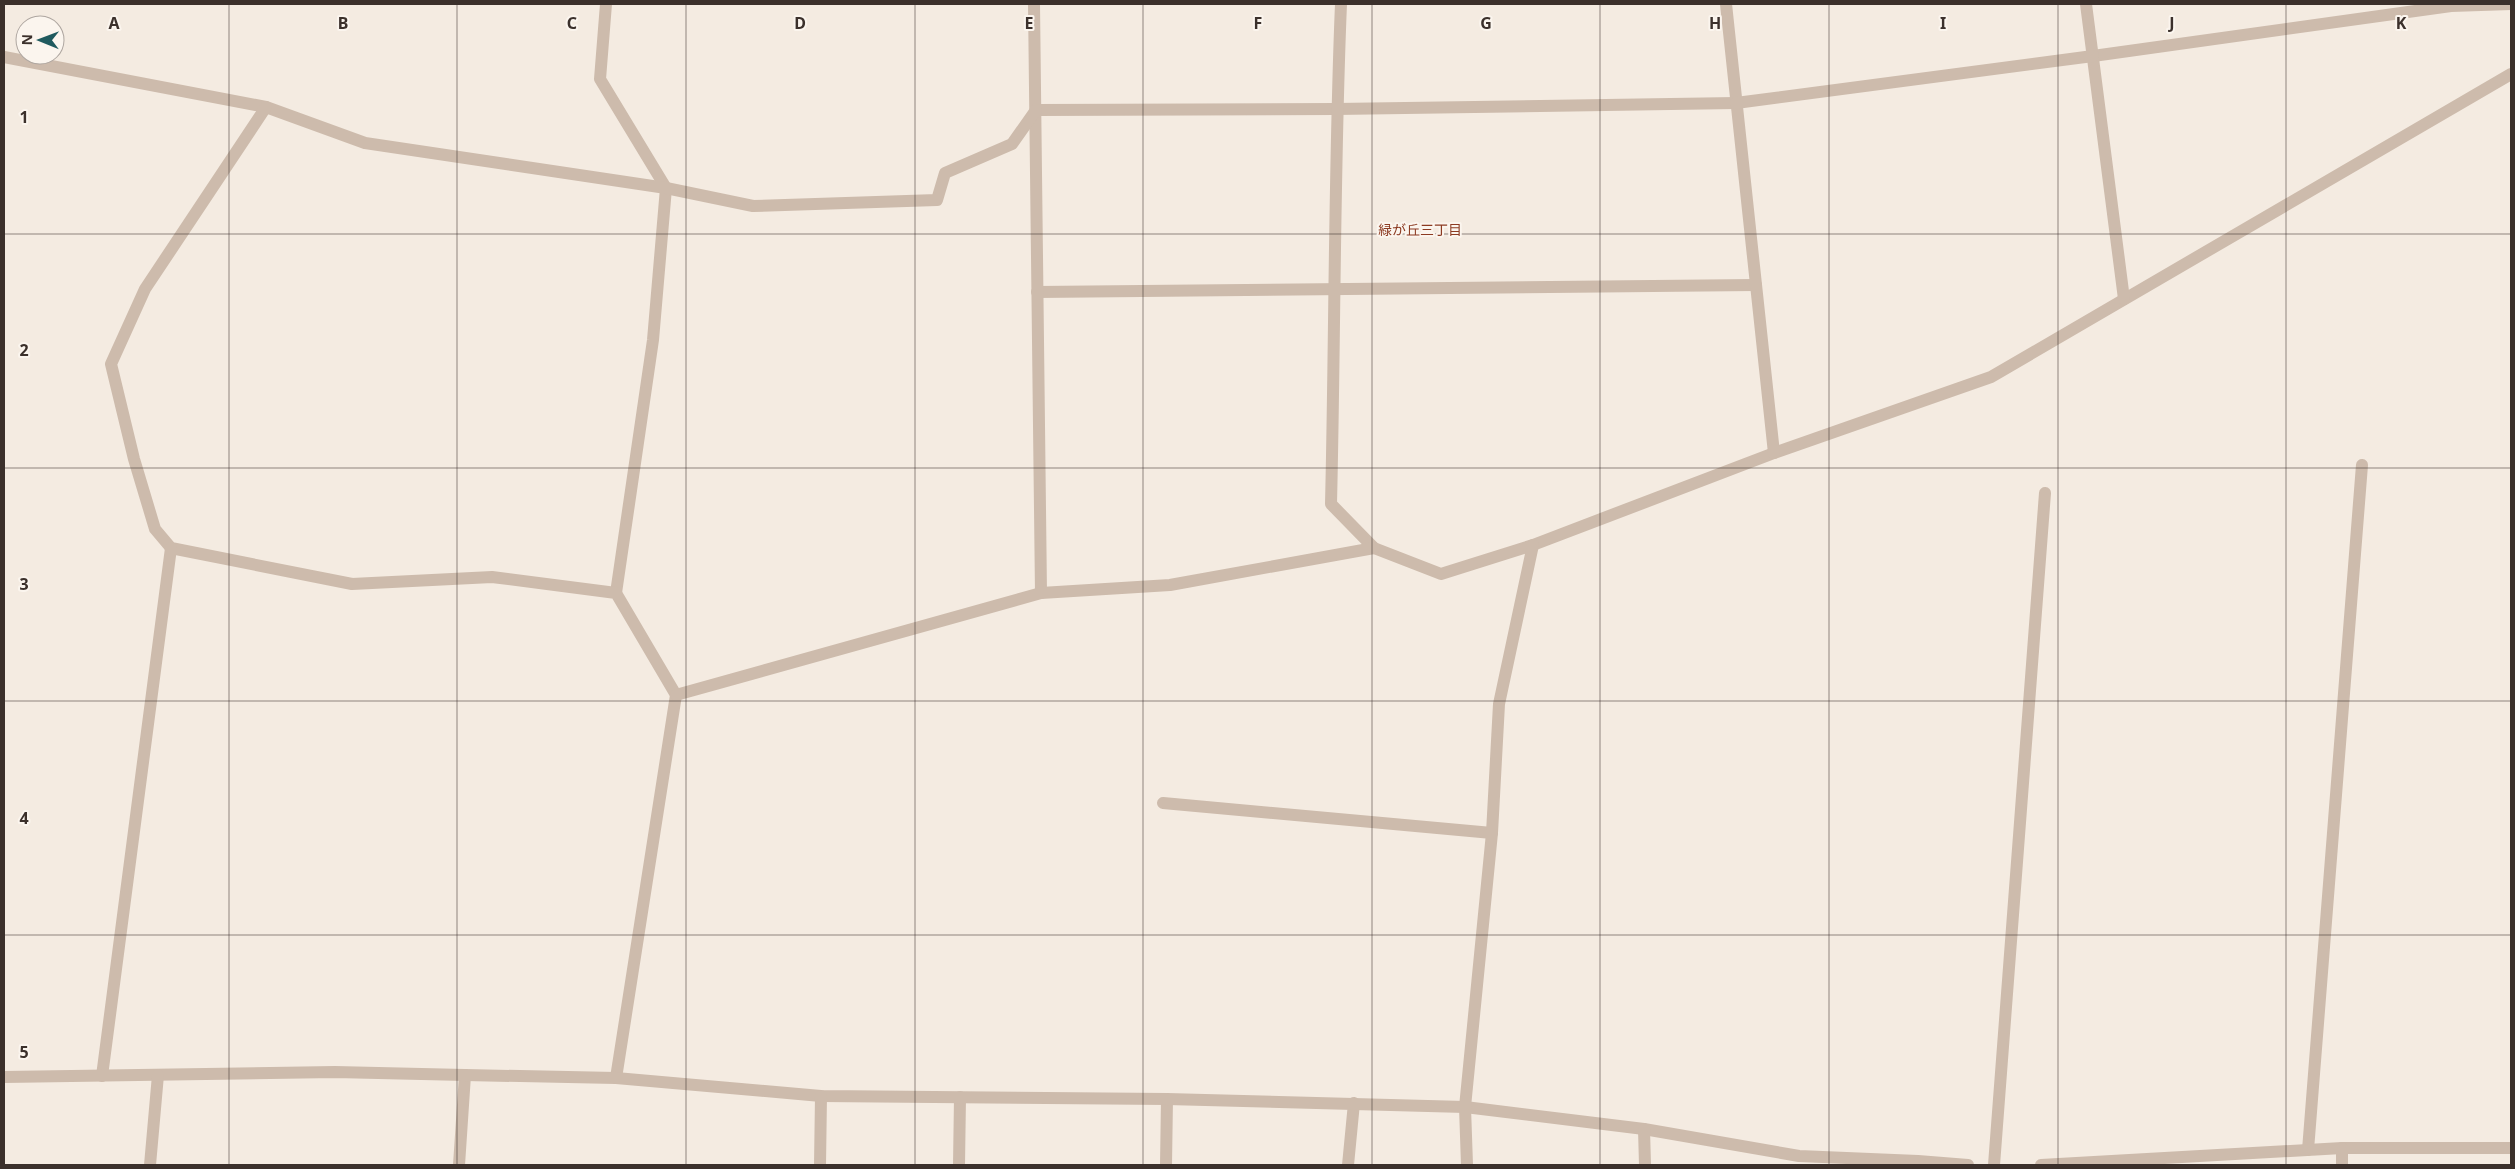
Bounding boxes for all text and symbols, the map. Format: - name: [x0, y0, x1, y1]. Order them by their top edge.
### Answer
- text: A: [108, 12, 120, 34]
- text: B: [338, 12, 348, 34]
- text: C: [567, 12, 577, 34]
- text: D: [794, 12, 806, 34]
- text: E: [1025, 12, 1034, 34]
- text: F: [1254, 12, 1262, 34]
- text: G: [1480, 12, 1492, 34]
- text: H: [1709, 12, 1721, 34]
- text: I: [1940, 12, 1946, 34]
- text: J: [2167, 12, 2175, 34]
- text: K: [2396, 12, 2407, 34]
- north arrow: [15, 15, 65, 65]
- text: N: [17, 34, 36, 46]
- text: 1: [19, 106, 29, 128]
- district label: 緑が丘三丁目: [1378, 220, 1462, 239]
- text: 2: [19, 339, 29, 361]
- text: 3: [19, 573, 29, 595]
- text: 4: [19, 807, 29, 829]
- text: 5: [19, 1041, 29, 1063]

